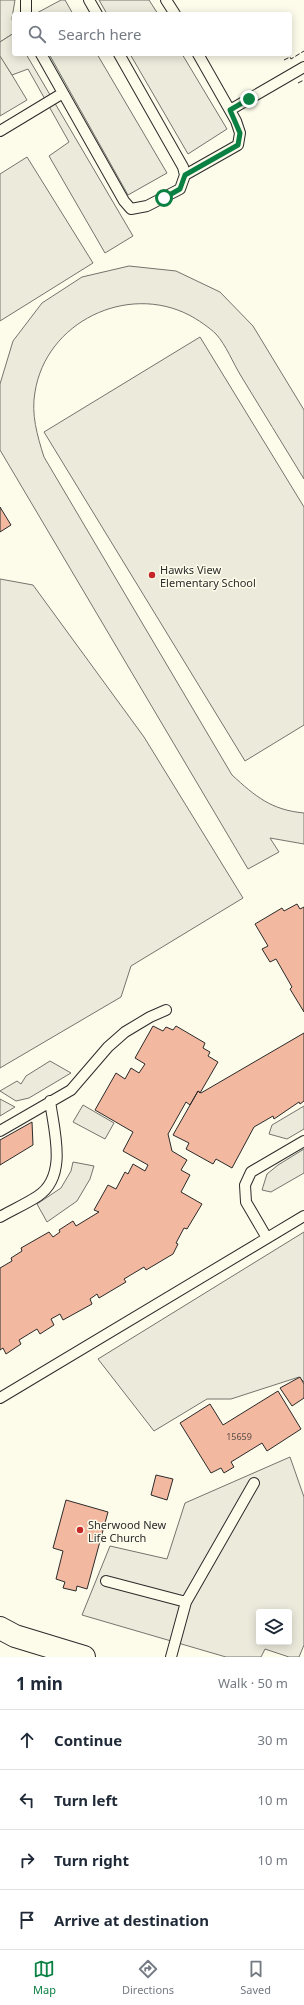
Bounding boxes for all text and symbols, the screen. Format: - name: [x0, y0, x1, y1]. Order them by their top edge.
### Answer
- search box: [12, 12, 292, 56]
- icon: search: [26, 23, 48, 45]
- text: Search here: [58, 24, 141, 44]
- route end: [240, 90, 258, 108]
- route start: [155, 189, 173, 207]
- place label: Hawks View Elementary School: [160, 562, 256, 590]
- marker: Hawks View Elementary School: [147, 570, 157, 580]
- house number: 15659: [226, 1430, 252, 1443]
- place label: Sherwood New Life Church: [88, 1517, 167, 1545]
- marker: Sherwood New Life Church: [75, 1525, 85, 1535]
- map controls: [256, 1609, 292, 1645]
- button: layers: [256, 1609, 292, 1645]
- text: 1 min: [16, 1672, 63, 1695]
- text: Walk · 50 m: [218, 1674, 288, 1692]
- icon: ahead: [16, 1729, 38, 1751]
- text: Continue: [54, 1730, 122, 1750]
- text: 30 m: [258, 1731, 288, 1749]
- icon: left: [16, 1789, 38, 1811]
- text: Turn left: [54, 1790, 118, 1810]
- text: 10 m: [258, 1791, 288, 1809]
- icon: right: [16, 1849, 38, 1871]
- text: Turn right: [54, 1850, 129, 1870]
- text: 10 m: [258, 1851, 288, 1869]
- icon: arrive: [16, 1909, 38, 1931]
- text: Arrive at destination: [54, 1910, 209, 1930]
- tab: Map: [33, 1958, 56, 1997]
- tab: Directions: [122, 1958, 174, 1997]
- tab: Saved: [240, 1958, 271, 1997]

